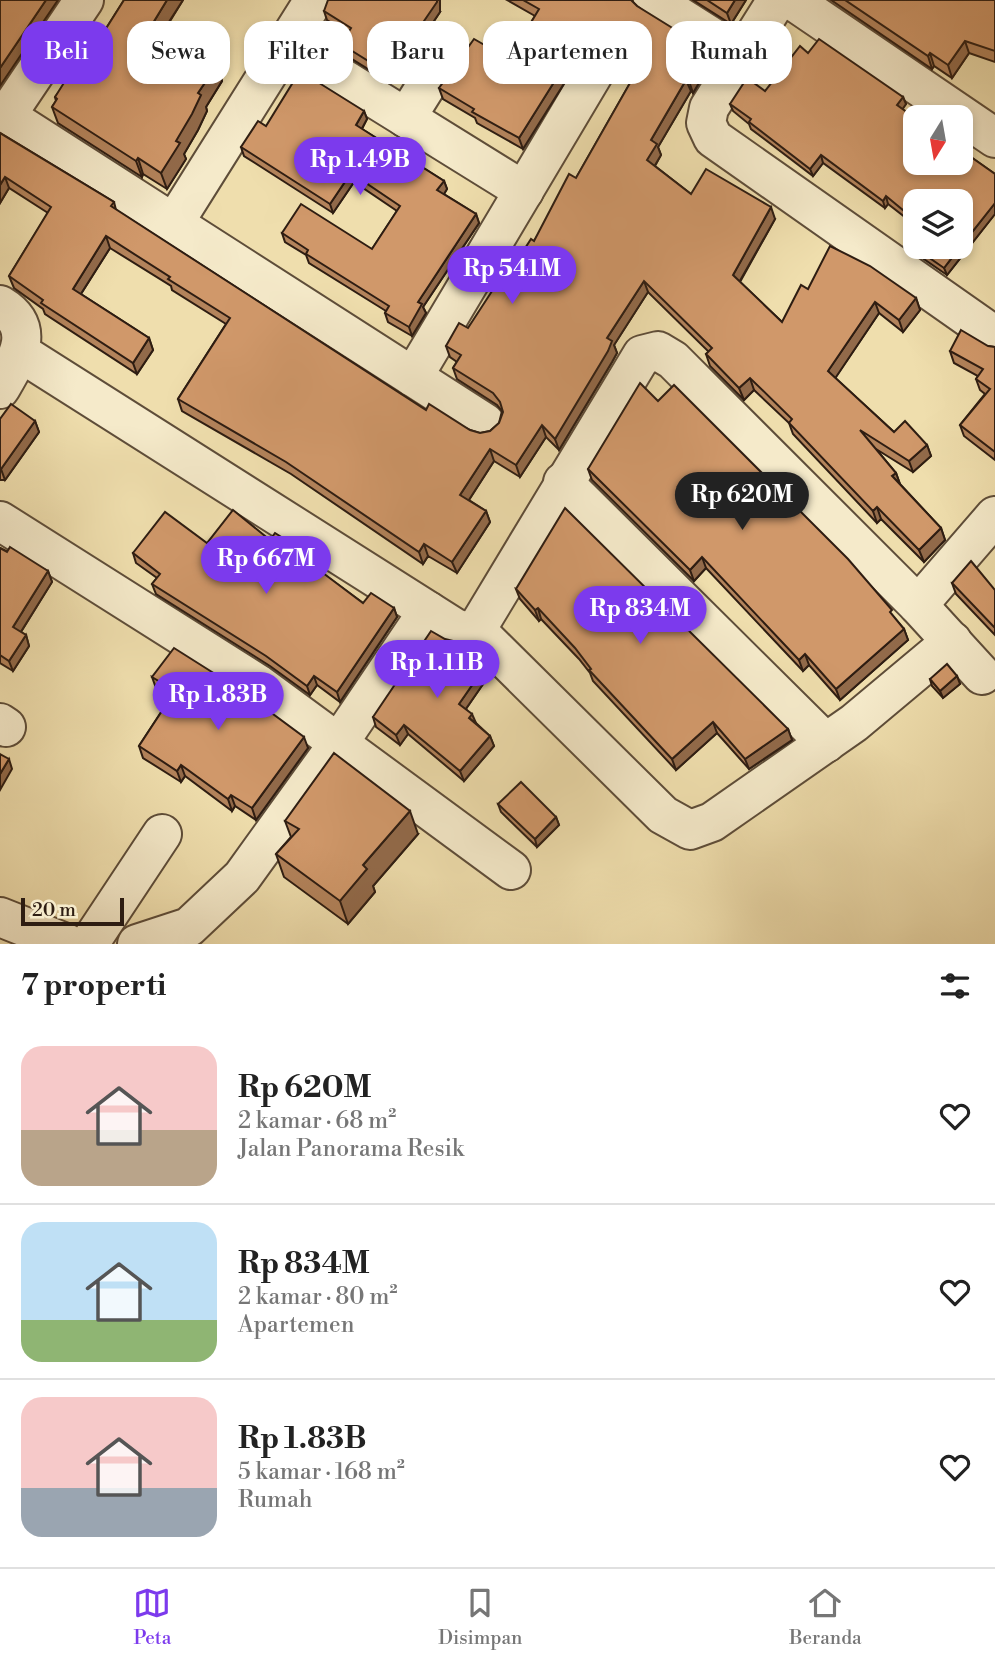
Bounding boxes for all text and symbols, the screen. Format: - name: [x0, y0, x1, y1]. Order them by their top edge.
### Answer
- chip: Beli: [21, 21, 113, 84]
- chip: Sewa: [127, 21, 230, 84]
- chip: Filter: [244, 21, 353, 84]
- chip: Baru: [367, 21, 469, 84]
- chip: Apartemen: [483, 21, 652, 84]
- chip: Rumah: [666, 21, 792, 84]
- north arrow: [903, 105, 973, 175]
- map controls: [903, 105, 973, 259]
- pin: Rp 1.49B: [288, 138, 432, 197]
- text: Rp 1.49B: [310, 146, 410, 174]
- button: layers: [903, 189, 973, 259]
- pin: Rp 541M: [447, 246, 577, 306]
- text: Rp 541M: [463, 255, 561, 283]
- pin: Rp 620M: [677, 472, 807, 532]
- text: Rp 620M: [691, 481, 793, 509]
- pin: Rp 667M: [201, 536, 331, 596]
- text: Rp 667M: [217, 545, 315, 573]
- pin: Rp 834M: [575, 586, 705, 646]
- text: Rp 834M: [590, 595, 690, 623]
- pin: Rp 1.11B: [365, 640, 509, 700]
- text: Rp 1.11B: [390, 649, 484, 677]
- pin: Rp 1.83B: [146, 672, 290, 732]
- text: Rp 1.83B: [169, 681, 267, 709]
- scale bar: [21, 895, 124, 927]
- text: 20 m: [32, 898, 76, 922]
- text: 7 properti: [21, 967, 166, 1005]
- icon: filters: [936, 967, 974, 1005]
- text: Rp 620M: [238, 1069, 371, 1107]
- icon: home: [77, 1074, 161, 1158]
- icon: heart: [936, 1097, 974, 1135]
- text: 2 kamar · 68 m²: [238, 1107, 396, 1135]
- text: Jalan Panorama Resik: [238, 1135, 464, 1163]
- text: Rp 834M: [238, 1245, 370, 1283]
- icon: home: [77, 1250, 161, 1334]
- icon: heart: [936, 1273, 974, 1311]
- text: 2 kamar · 80 m²: [238, 1283, 398, 1311]
- text: Apartemen: [238, 1311, 354, 1339]
- text: Rp 1.83B: [238, 1420, 367, 1458]
- icon: home: [77, 1425, 161, 1509]
- icon: heart: [936, 1448, 974, 1486]
- text: 5 kamar · 168 m²: [238, 1458, 405, 1486]
- text: Rumah: [238, 1486, 313, 1514]
- tab: Peta: [133, 1584, 171, 1650]
- tab: Disimpan: [438, 1584, 522, 1650]
- tab: Beranda: [789, 1584, 862, 1650]

